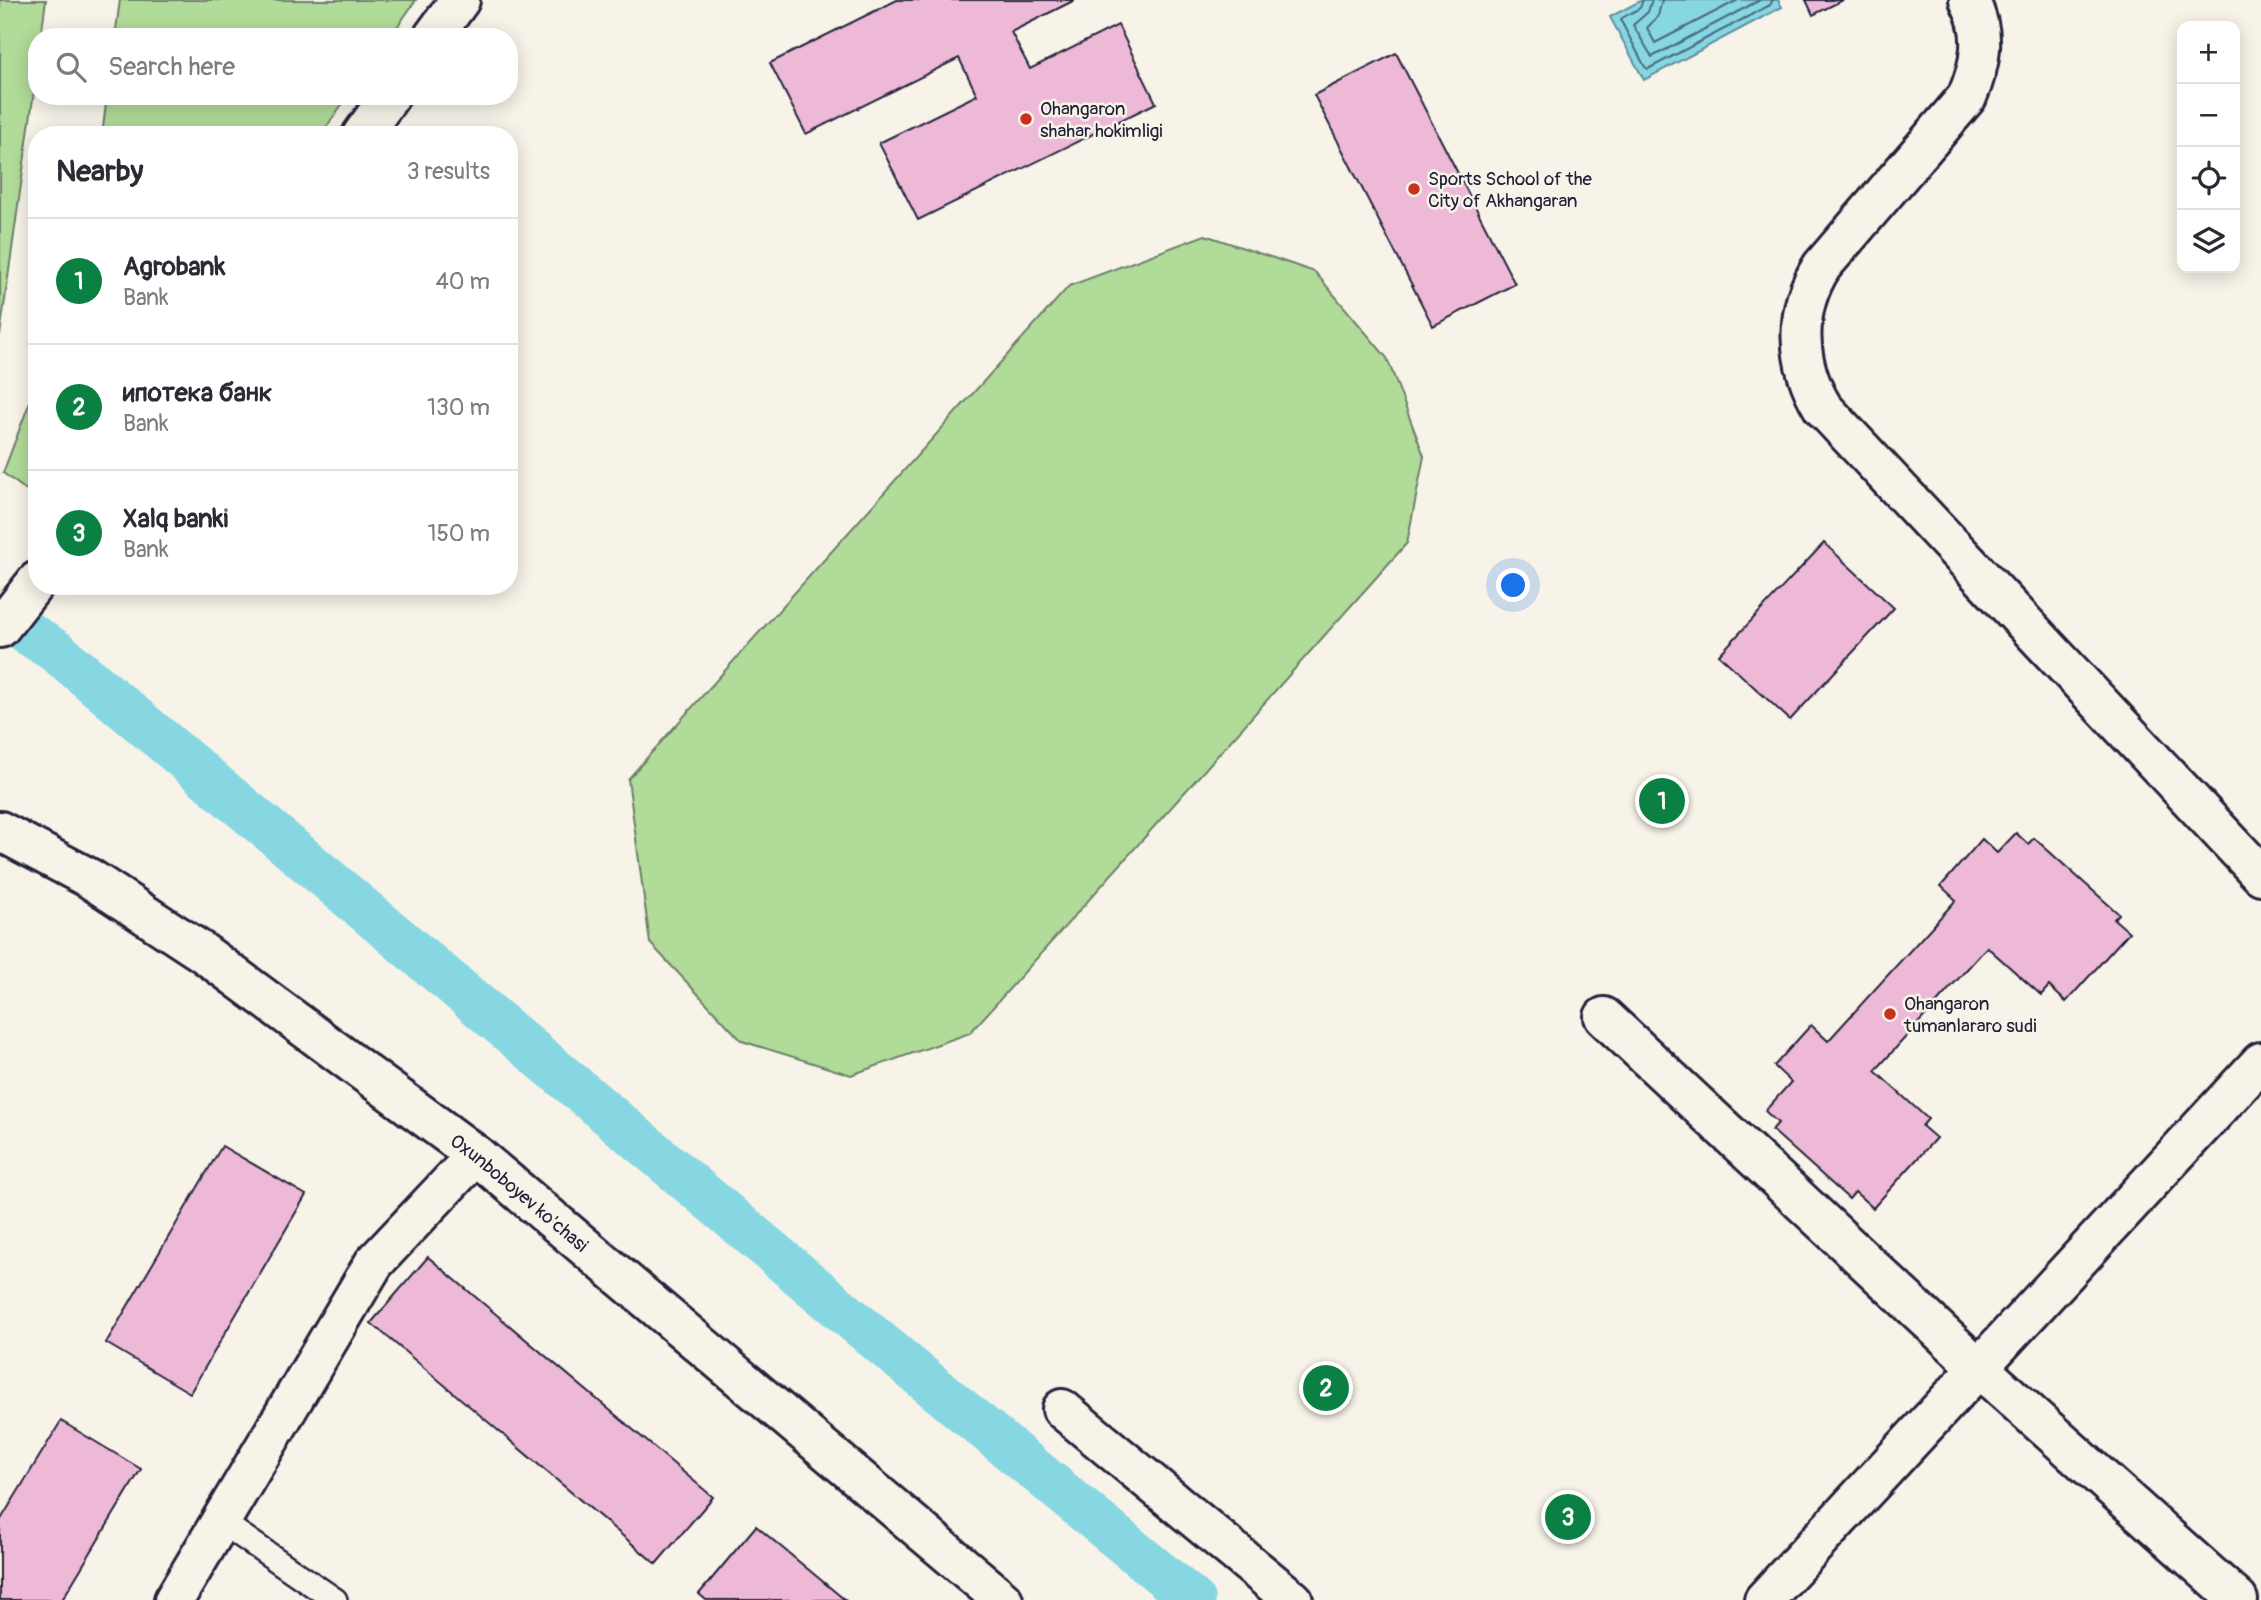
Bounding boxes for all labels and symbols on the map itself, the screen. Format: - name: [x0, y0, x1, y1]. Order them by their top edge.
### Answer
- place label: Ohangaron shahar hokimligi: [1040, 97, 1163, 143]
- marker: Ohangaron shahar hokimligi: [1018, 111, 1034, 127]
- place label: Sports School of the City of Akhangaran: [1428, 167, 1593, 213]
- marker: Sports School of the City of Akhangaran: [1406, 181, 1422, 197]
- your location: [1496, 568, 1530, 602]
- pin: 1: [1639, 775, 1685, 827]
- place label: Ohangaron tumanlararo sudi: [1903, 992, 2037, 1038]
- marker: Ohangaron tumanlararo sudi: [1882, 1006, 1898, 1022]
- street label: Oxunboboyev ko'chasi: [445, 1129, 593, 1257]
- pin: 2: [1303, 1362, 1349, 1414]
- pin: 3: [1545, 1491, 1591, 1543]

